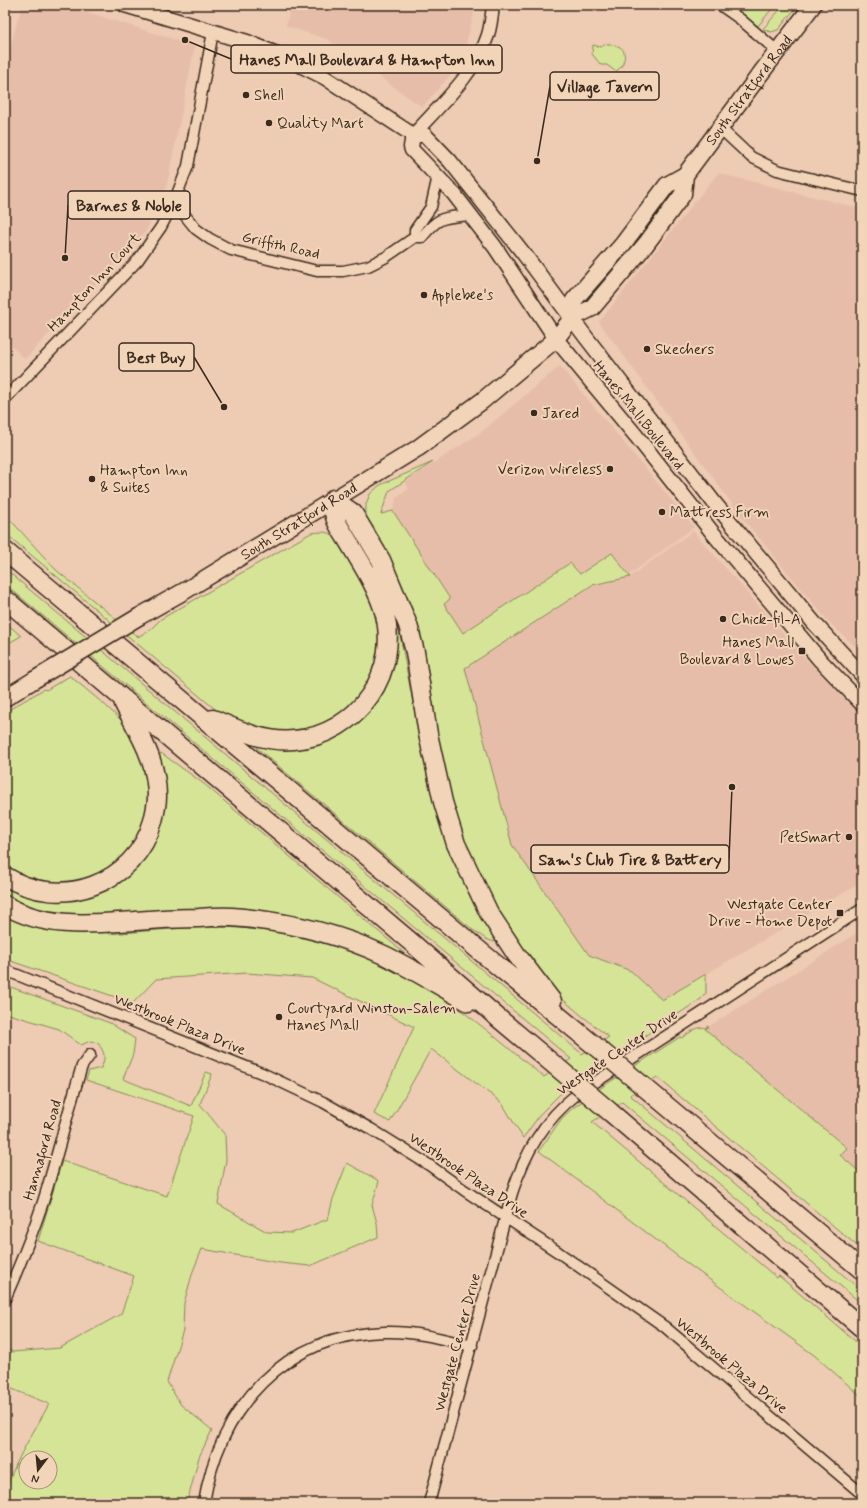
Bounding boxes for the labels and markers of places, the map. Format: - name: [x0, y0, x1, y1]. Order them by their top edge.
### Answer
- callout: Hanes Mall Boulevard & Hampton Inn: [231, 45, 502, 73]
- callout: Village Tavern: [550, 72, 659, 100]
- place label: Shell: [254, 86, 284, 106]
- marker: Shell: [241, 90, 251, 100]
- place label: Quality Mart: [277, 114, 364, 134]
- marker: Quality Mart: [264, 118, 274, 128]
- callout: Barnes & Noble: [68, 191, 190, 219]
- place label: Applebee's: [432, 286, 494, 307]
- marker: Applebee's: [419, 290, 429, 300]
- place label: Skechers: [655, 340, 715, 360]
- callout: Best Buy: [119, 343, 194, 371]
- marker: Skechers: [642, 344, 652, 354]
- place label: Jared: [542, 404, 579, 424]
- marker: Jared: [529, 408, 539, 418]
- place label: Verizon Wireless: [498, 460, 602, 480]
- place label: Hampton Inn & Suites: [100, 461, 188, 498]
- marker: Verizon Wireless: [605, 464, 615, 474]
- marker: Hampton Inn & Suites: [87, 474, 97, 484]
- place label: Mattress Firm: [670, 503, 769, 523]
- marker: Mattress Firm: [657, 507, 667, 517]
- place label: Chick-fil-A: [731, 610, 801, 630]
- marker: Chick-fil-A: [718, 614, 728, 624]
- place label: Hanes Mall Boulevard & Lowes: [680, 633, 794, 670]
- marker: Hanes Mall Boulevard & Lowes: [797, 646, 807, 656]
- place label: PetSmart: [780, 828, 841, 848]
- marker: PetSmart: [844, 832, 854, 842]
- callout: Sam's Club Tire & Battery: [531, 845, 729, 873]
- place label: Westgate Center Drive - Home Depot: [708, 895, 832, 932]
- marker: Westgate Center Drive - Home Depot: [835, 908, 845, 918]
- place label: Courtyard Winston-Salem Hanes Mall: [287, 999, 456, 1036]
- marker: Courtyard Winston-Salem Hanes Mall: [274, 1012, 284, 1022]

